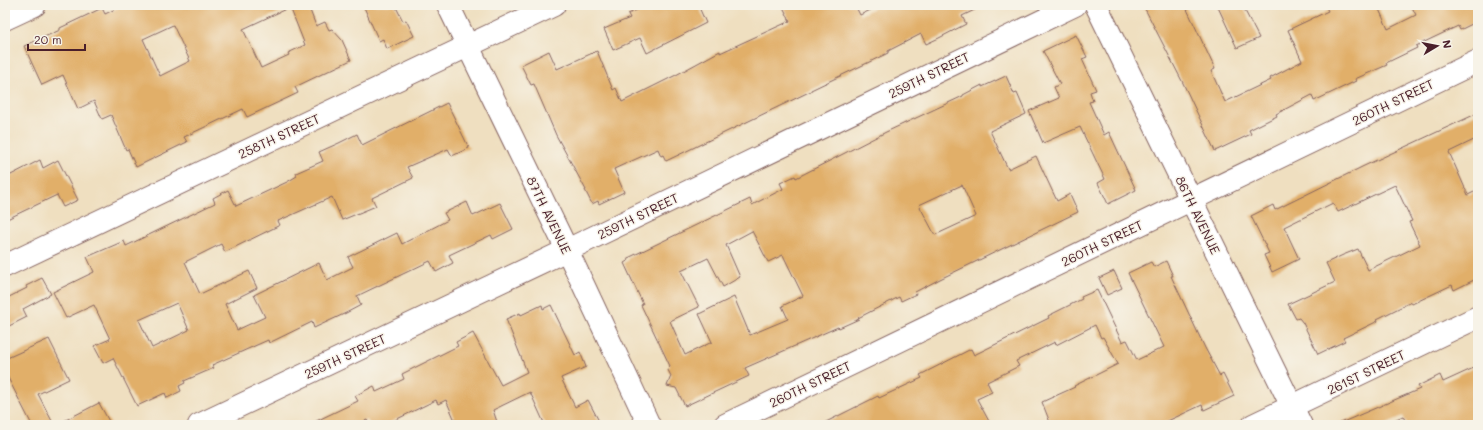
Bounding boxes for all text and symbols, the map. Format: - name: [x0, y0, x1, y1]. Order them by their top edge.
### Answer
- scale bar: [28, 26, 85, 52]
- north arrow: [1417, 26, 1457, 66]
- text: 20 m: [34, 31, 62, 47]
- text: N: [1439, 39, 1455, 50]
- street label: 259TH STREET: [885, 48, 972, 102]
- street label: 260TH STREET: [1349, 74, 1436, 129]
- street label: 258TH STREET: [235, 109, 322, 162]
- street label: 87TH AVENUE: [523, 173, 576, 256]
- street label: 86TH AVENUE: [1172, 173, 1225, 257]
- street label: 259TH STREET: [594, 189, 681, 243]
- street label: 260TH STREET: [1058, 215, 1145, 270]
- street label: 259TH STREET: [301, 329, 388, 382]
- street label: 261ST STREET: [1324, 345, 1408, 398]
- street label: 260TH STREET: [766, 356, 853, 411]

